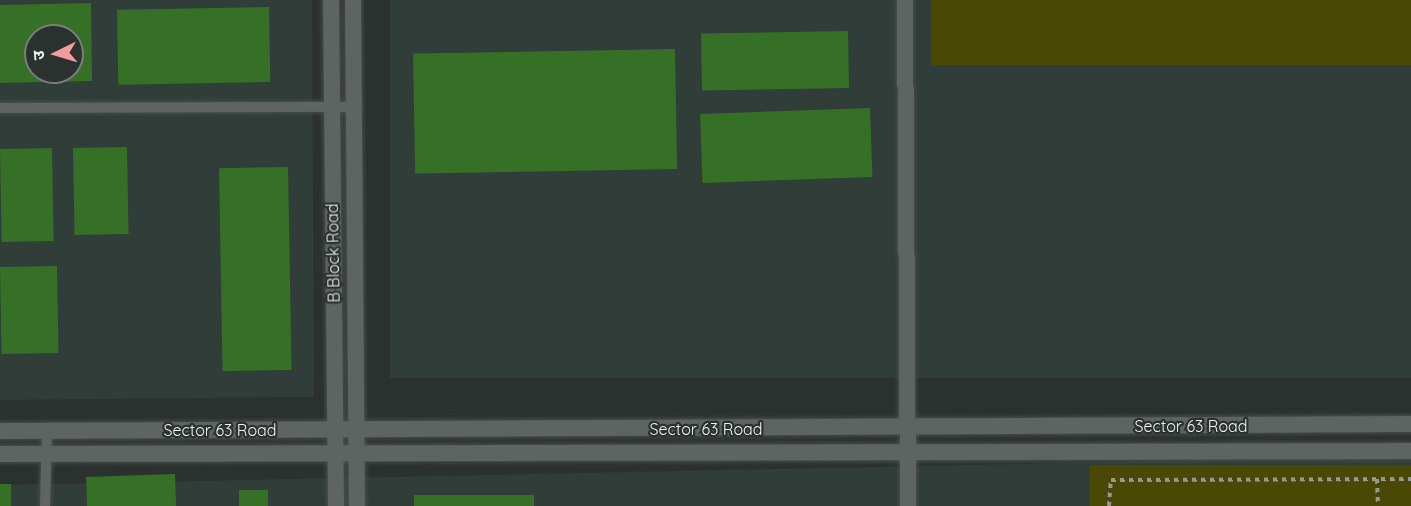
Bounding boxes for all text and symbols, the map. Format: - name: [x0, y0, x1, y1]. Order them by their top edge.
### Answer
- north arrow: [24, 24, 84, 84]
- text: उ: [28, 50, 48, 61]
- street label: B Block Road: [323, 203, 343, 303]
- street label: Sector 63 Road: [1135, 416, 1247, 436]
- street label: Sector 63 Road: [650, 419, 762, 439]
- street label: Sector 63 Road: [164, 420, 276, 440]

